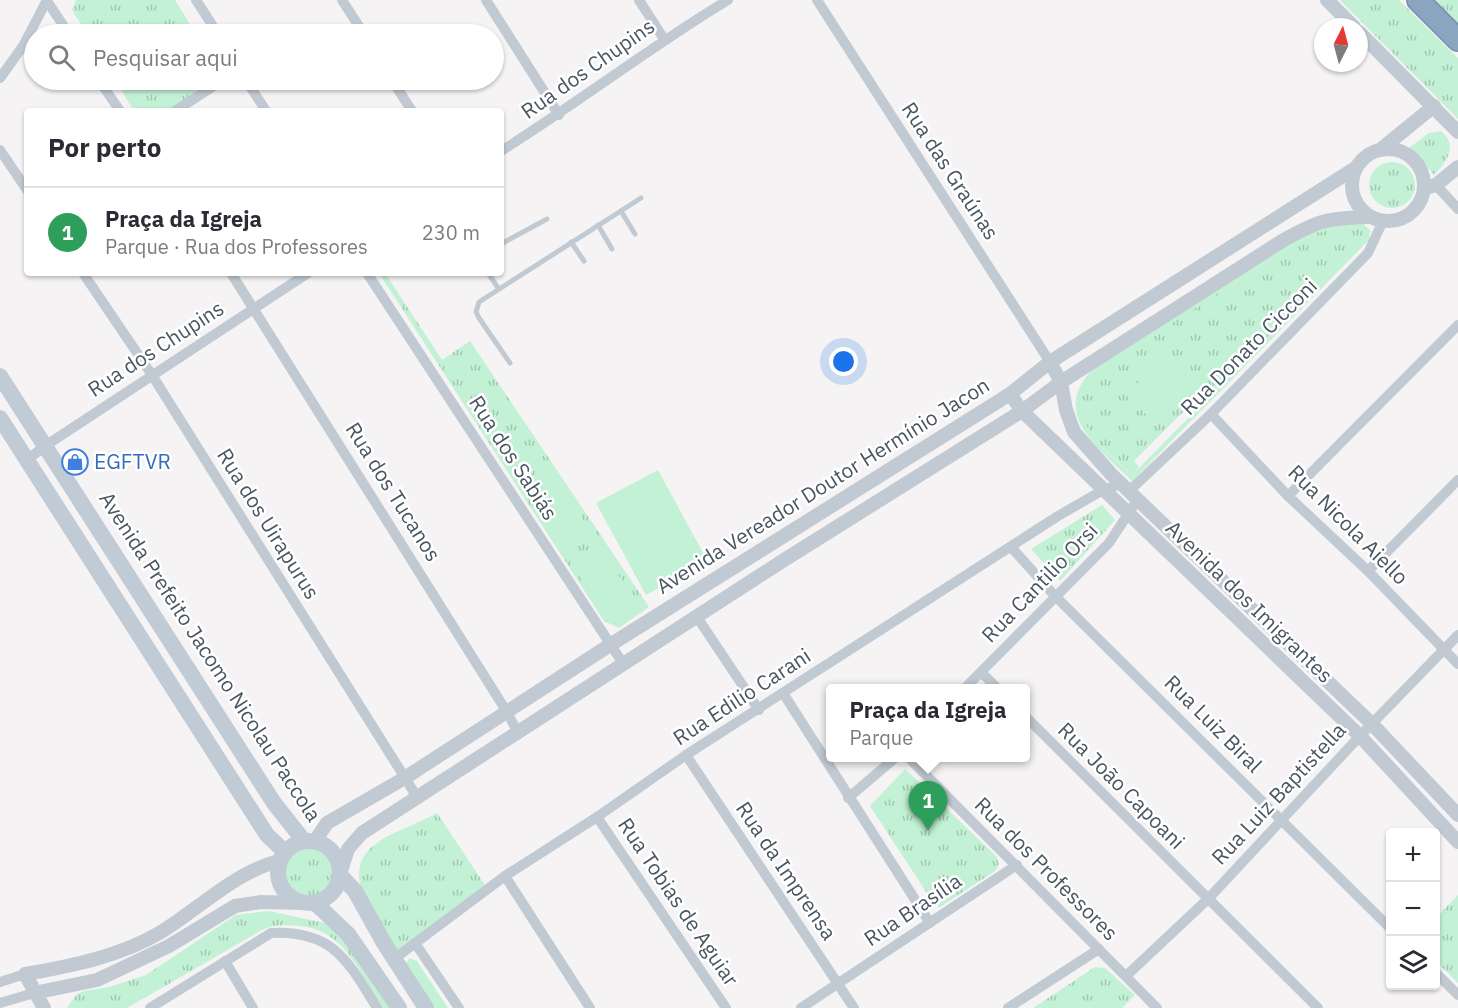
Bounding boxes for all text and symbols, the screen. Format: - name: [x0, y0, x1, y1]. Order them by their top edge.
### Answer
- street label: Rua dos Chupins: [515, 12, 660, 125]
- north arrow: [1314, 18, 1368, 72]
- search box: [24, 24, 504, 90]
- icon: search: [45, 41, 78, 74]
- text: Pesquisar aqui: [93, 43, 238, 72]
- street label: Rua das Graúnas: [896, 96, 1006, 245]
- text: Por perto: [48, 130, 161, 164]
- text: Praça da Igreja: [105, 204, 262, 233]
- text: 1: [62, 219, 74, 246]
- text: 230 m: [422, 219, 480, 246]
- text: Parque · Rua dos Professores: [105, 233, 368, 260]
- street label: Rua Donato Cicconi: [1174, 272, 1323, 421]
- street label: Rua dos Chupins: [82, 294, 229, 403]
- your location: [829, 347, 858, 376]
- street label: Avenida Vereador Doutor Hermínio Jacon: [651, 370, 994, 600]
- street label: Rua dos Sabiás: [463, 390, 565, 525]
- street label: Rua dos Tucanos: [340, 417, 448, 566]
- street label: Rua dos Uirapurus: [211, 443, 327, 604]
- shop icon: EGFTVR: [60, 447, 90, 477]
- place label: EGFTVR: [94, 447, 171, 475]
- street label: Rua Nicola Aiello: [1283, 458, 1415, 590]
- street label: Avenida Prefeito Jacomo Nicolau Paccola: [93, 486, 328, 827]
- street label: Avenida dos Imigrantes: [1160, 514, 1339, 689]
- street label: Rua Cantilio Orsi: [975, 516, 1104, 648]
- street label: Rua Edilio Carani: [667, 641, 816, 751]
- street label: Rua Luiz Biral: [1159, 668, 1269, 778]
- popup: [826, 684, 1030, 762]
- text: Praça da Igreja: [849, 695, 1007, 724]
- street label: Rua João Capoani: [1052, 716, 1191, 855]
- street label: Rua Luiz Baptistella: [1205, 716, 1352, 870]
- text: Parque: [849, 724, 913, 751]
- pin: 1: [908, 782, 948, 831]
- street label: Rua dos Professores: [969, 790, 1125, 946]
- street label: Rua da Imprensa: [730, 796, 844, 945]
- street label: Rua Tobias de Aguiar: [612, 812, 746, 991]
- map controls: [1386, 828, 1440, 990]
- button: +: [1386, 828, 1440, 882]
- street label: Rua Brasília: [858, 866, 967, 952]
- button: −: [1386, 882, 1440, 936]
- button: layers: [1386, 936, 1440, 990]

